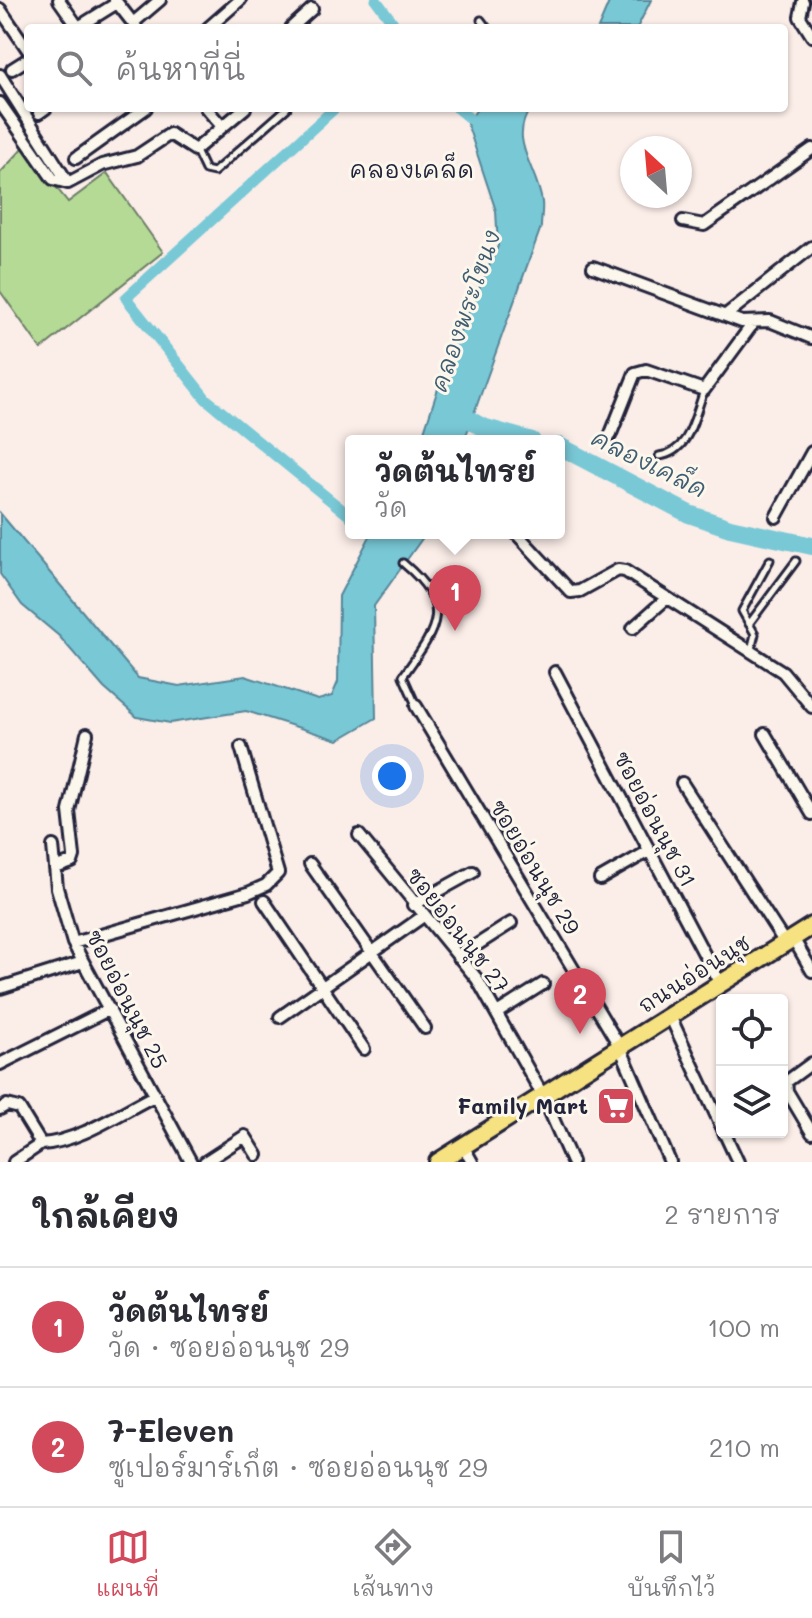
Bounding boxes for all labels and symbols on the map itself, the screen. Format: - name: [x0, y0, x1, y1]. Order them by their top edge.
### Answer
- north arrow: [620, 136, 692, 208]
- district label: คลองเคล็ด: [350, 151, 474, 184]
- water label: คลองพระโขนง: [422, 226, 507, 395]
- water label: คลองเคล็ด: [587, 421, 713, 504]
- pin: 1: [429, 565, 481, 631]
- street label: ซอยอ่อนนุช 31: [605, 746, 703, 893]
- your location: [372, 756, 412, 796]
- street label: ซอยอ่อนนุช 29: [481, 794, 587, 941]
- street label: ซอยอ่อนนุช 27: [398, 861, 516, 1000]
- street label: ซอยอ่อนนุช 25: [77, 924, 175, 1075]
- street label: ถนนอ่อนนุช: [632, 928, 757, 1022]
- pin: 2: [554, 968, 606, 1034]
- supermarket icon: Family Mart: [595, 1085, 637, 1127]
- place label: Family Mart: [457, 1091, 588, 1120]

